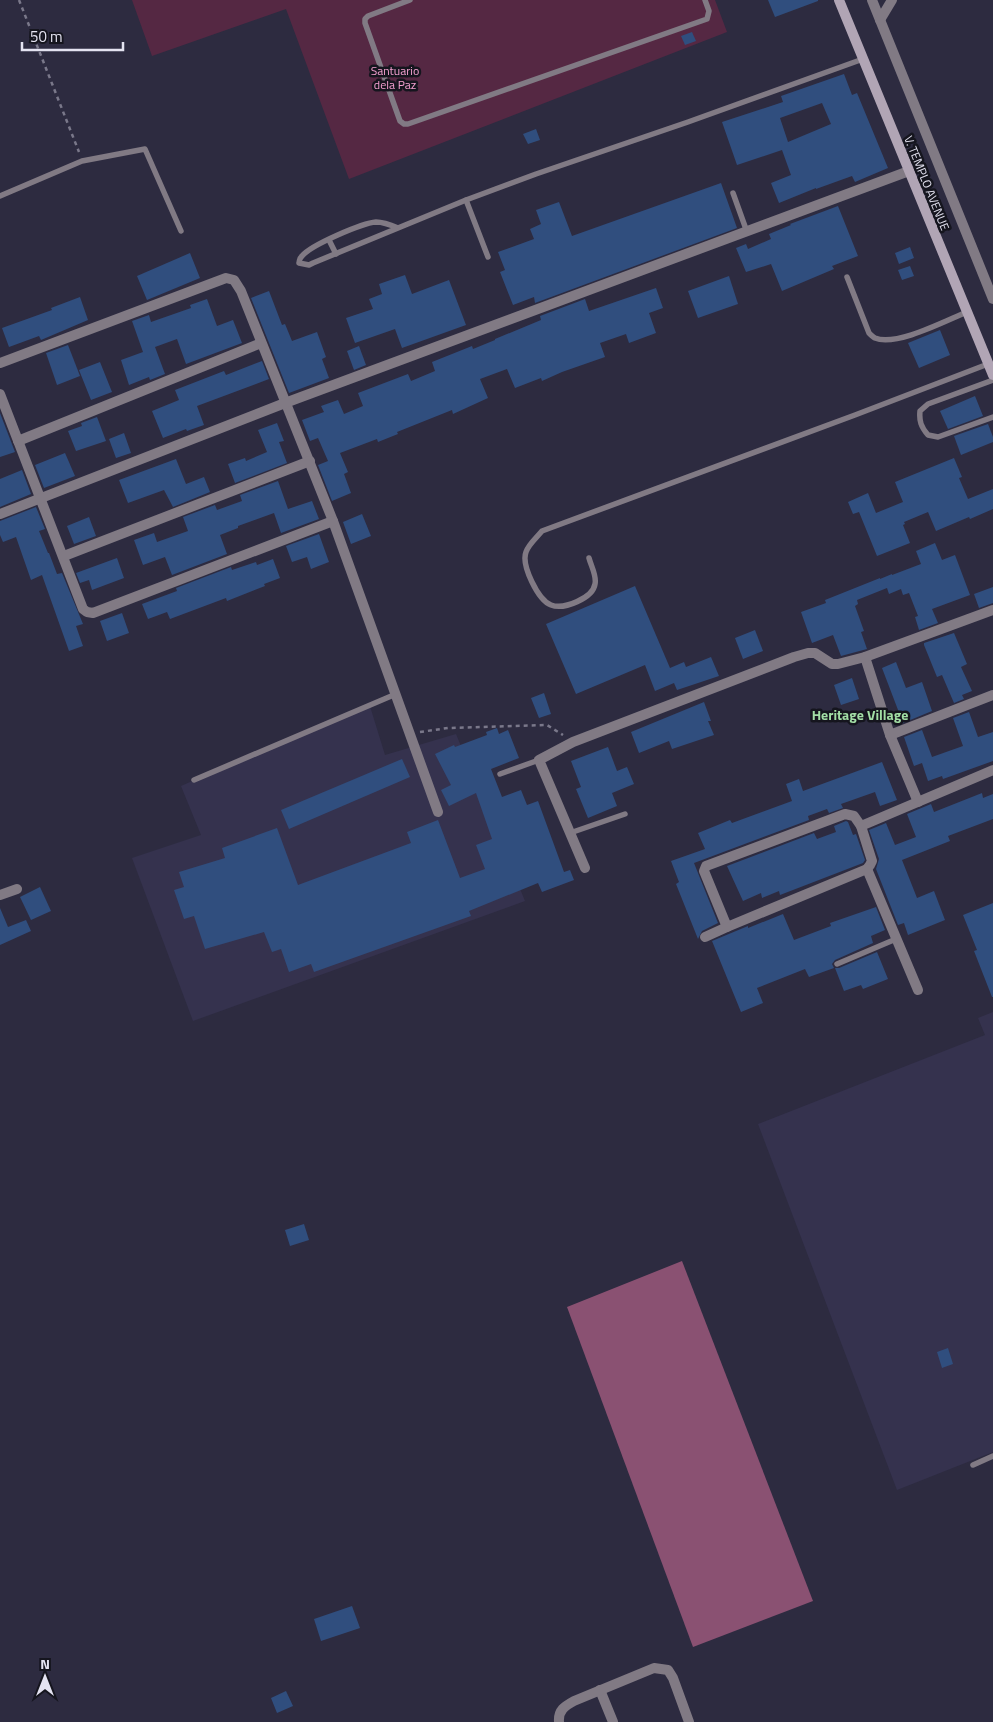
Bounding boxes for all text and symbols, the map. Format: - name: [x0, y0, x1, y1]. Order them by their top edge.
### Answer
- scale bar: [22, 20, 124, 52]
- text: 50 m: [30, 25, 63, 48]
- park label: Santuario dela Paz: [371, 61, 419, 94]
- street label: V. TEMPLO AVENUE: [899, 133, 955, 234]
- district label: Heritage Village: [812, 704, 908, 725]
- north arrow: [20, 1652, 70, 1702]
- text: N: [40, 1653, 50, 1674]

